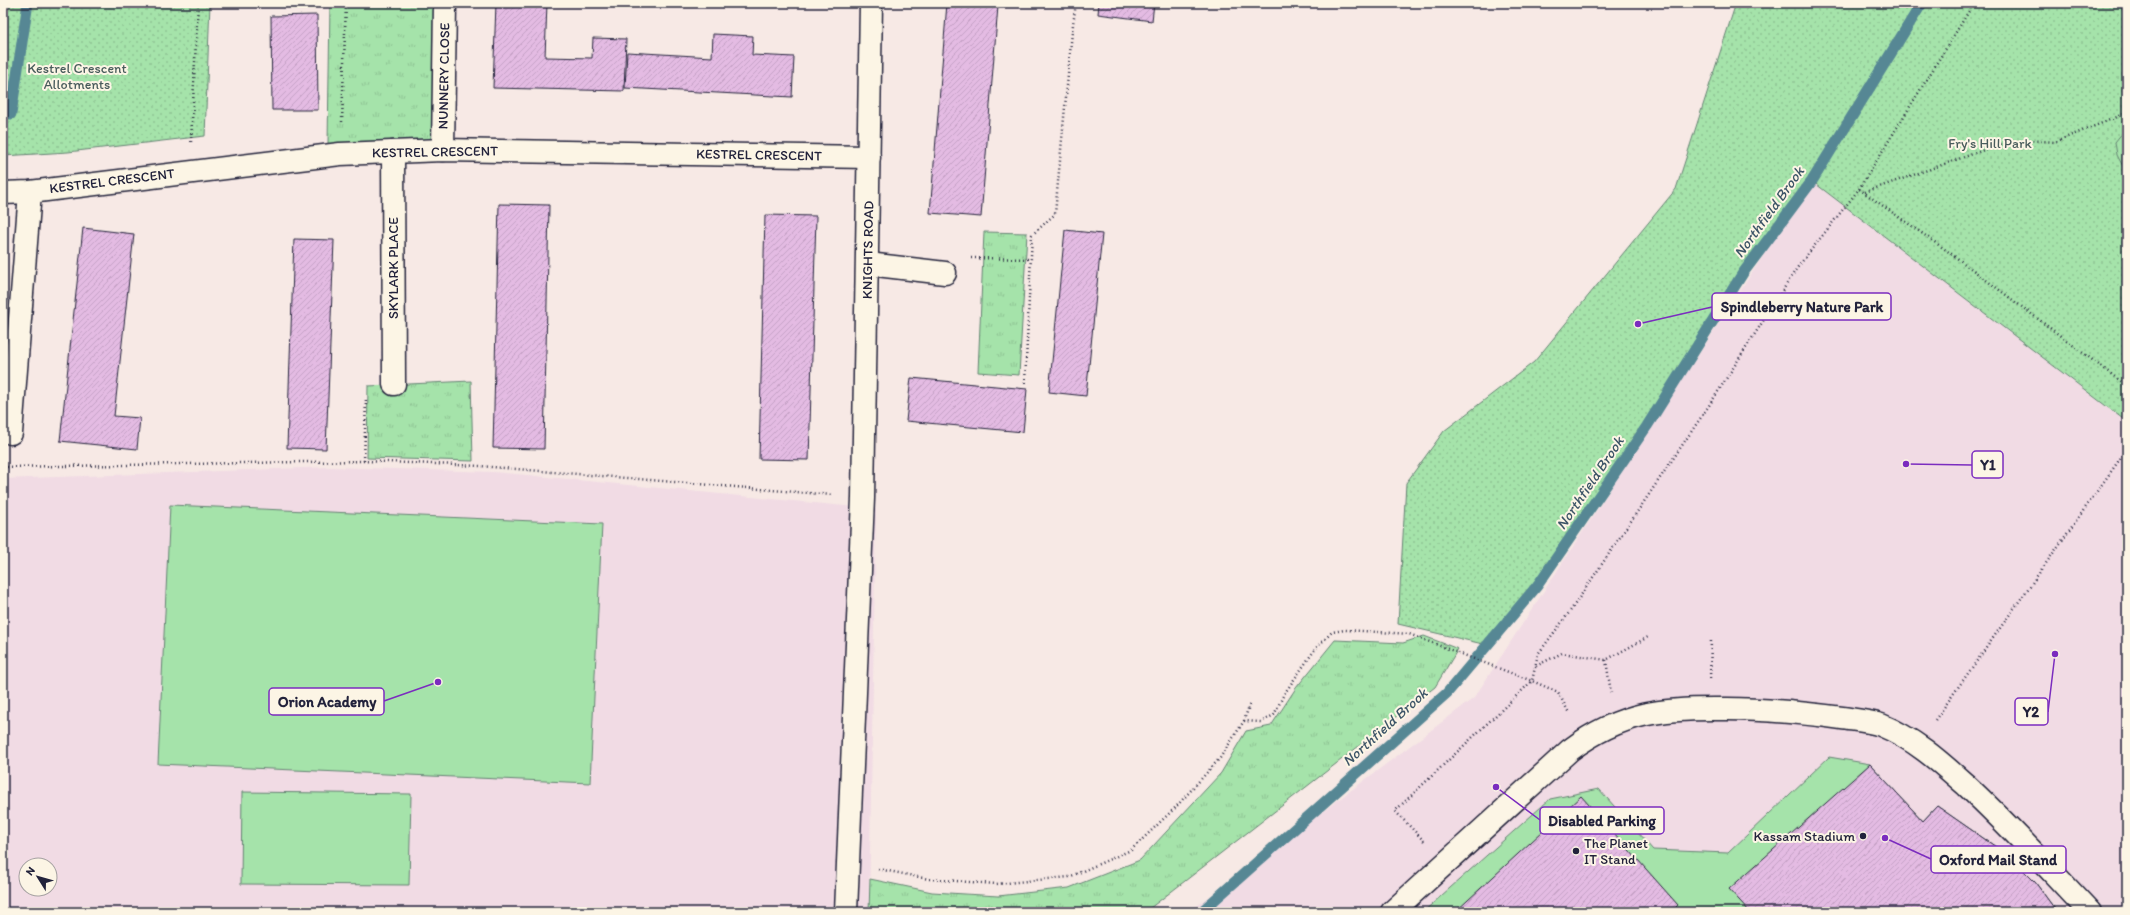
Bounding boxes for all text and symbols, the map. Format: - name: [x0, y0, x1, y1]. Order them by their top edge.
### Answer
- street label: NUNNERY CLOSE: [435, 22, 453, 130]
- park label: Kestrel Crescent Allotments: [27, 60, 127, 93]
- park label: Fry's Hill Park: [1948, 135, 2032, 152]
- street label: KESTREL CRESCENT: [372, 142, 498, 162]
- street label: KESTREL CRESCENT: [696, 145, 822, 165]
- water label: Northfield Brook: [1730, 162, 1809, 261]
- street label: KESTREL CRESCENT: [48, 165, 176, 197]
- street label: KNIGHTS ROAD: [859, 201, 877, 299]
- street label: SKYLARK PLACE: [385, 217, 402, 319]
- callout: Spindleberry Nature Park: [1712, 293, 1891, 320]
- text: Spindleberry Nature Park: [1721, 298, 1884, 317]
- water label: Northfield Brook: [1552, 432, 1628, 533]
- callout: Y1: [1972, 451, 2003, 478]
- text: Y1: [1979, 456, 1996, 474]
- water label: Northfield Brook: [1339, 683, 1432, 770]
- callout: Orion Academy: [269, 688, 384, 715]
- text: Orion Academy: [278, 693, 377, 712]
- callout: Y2: [2015, 698, 2048, 725]
- text: Y2: [2022, 703, 2039, 721]
- callout: Disabled Parking: [1540, 807, 1664, 834]
- text: Disabled Parking: [1548, 812, 1656, 831]
- place label: Kassam Stadium: [1754, 828, 1855, 845]
- marker: Kassam Stadium: [1858, 831, 1868, 841]
- place label: The Planet IT Stand: [1584, 835, 1648, 868]
- marker: The Planet IT Stand: [1571, 846, 1581, 856]
- callout: Oxford Mail Stand: [1931, 846, 2066, 873]
- text: Oxford Mail Stand: [1939, 851, 2058, 869]
- north arrow: [18, 857, 58, 897]
- text: N: [23, 864, 38, 878]

